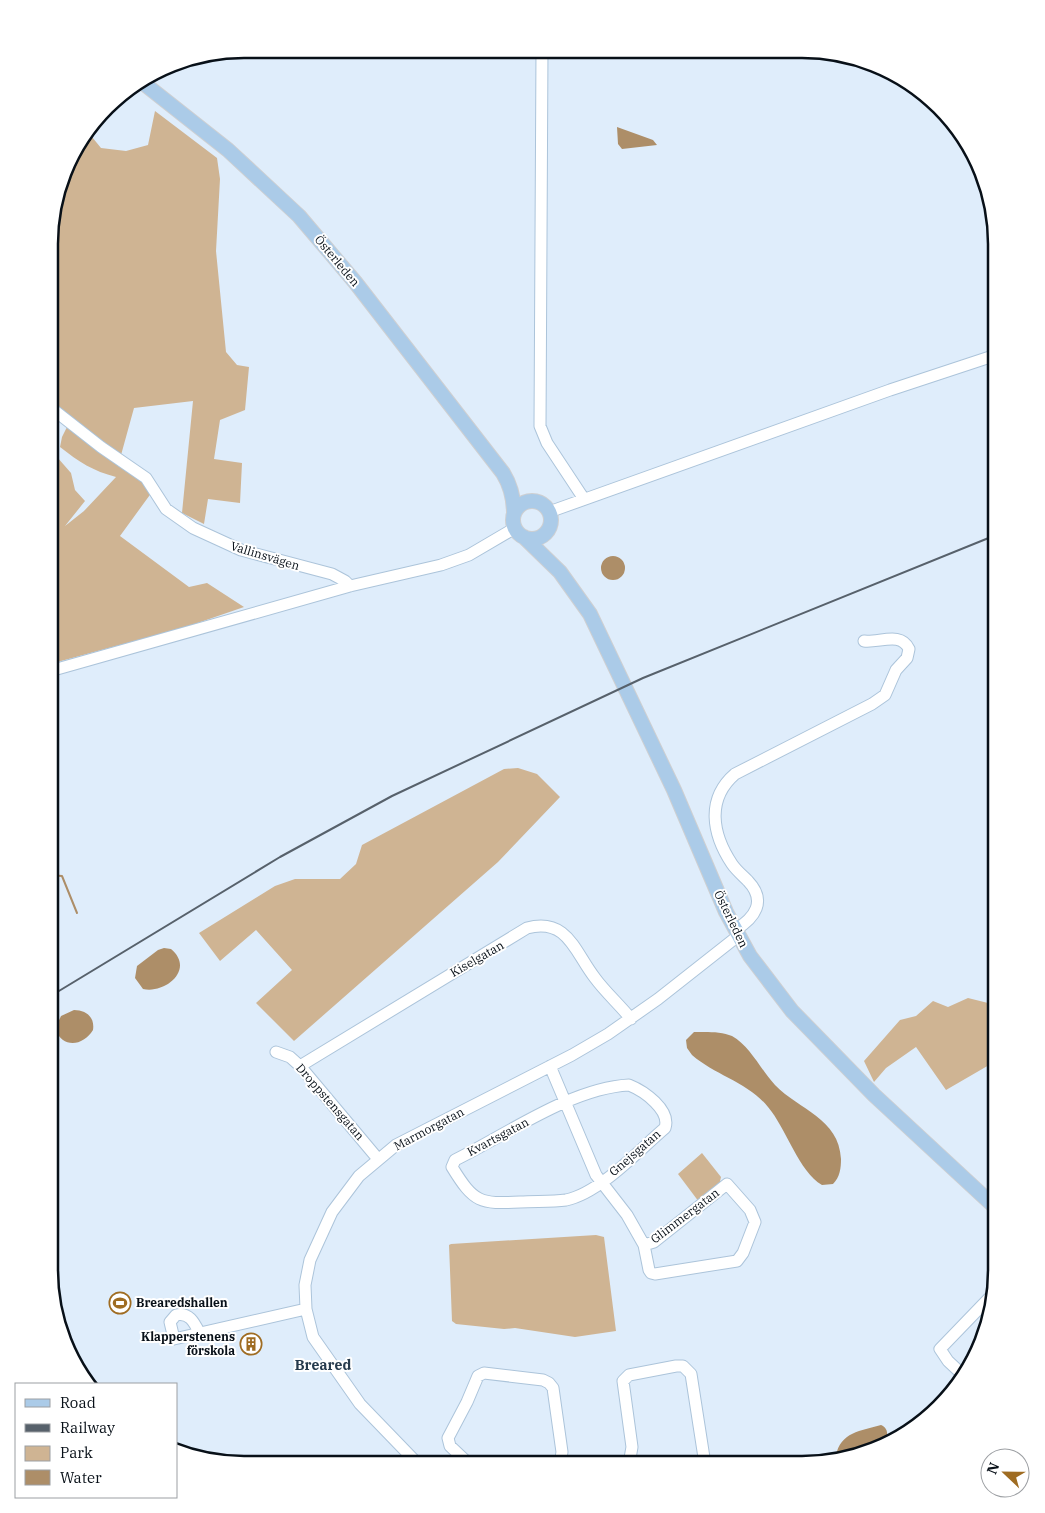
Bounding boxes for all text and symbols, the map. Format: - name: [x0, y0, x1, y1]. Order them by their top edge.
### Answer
- street label: Österleden: [312, 232, 363, 289]
- street label: Vallinsvägen: [229, 538, 302, 573]
- street label: Österleden: [711, 888, 752, 950]
- street label: Kiselgatan: [447, 937, 507, 980]
- street label: Droppstensgatan: [293, 1060, 368, 1143]
- street label: Marmorgatan: [391, 1104, 467, 1153]
- street label: Kvartsgatan: [464, 1114, 532, 1159]
- street label: Gnejsgatan: [606, 1126, 664, 1179]
- street label: Glimmergatan: [647, 1185, 722, 1246]
- sports icon: Brearedshallen: [108, 1291, 132, 1315]
- place label: Brearedshallen: [136, 1295, 228, 1310]
- place label: Klapperstenens förskola: [141, 1329, 235, 1358]
- building icon: Klapperstenens förskola: [239, 1332, 263, 1356]
- district label: Breared: [295, 1356, 351, 1374]
- legend: [15, 1383, 178, 1498]
- text: Road: [60, 1393, 96, 1412]
- text: Railway: [60, 1418, 115, 1437]
- text: Park: [60, 1443, 93, 1462]
- north arrow: [980, 1448, 1030, 1498]
- text: N: [983, 1460, 1003, 1477]
- text: Water: [60, 1468, 102, 1487]

